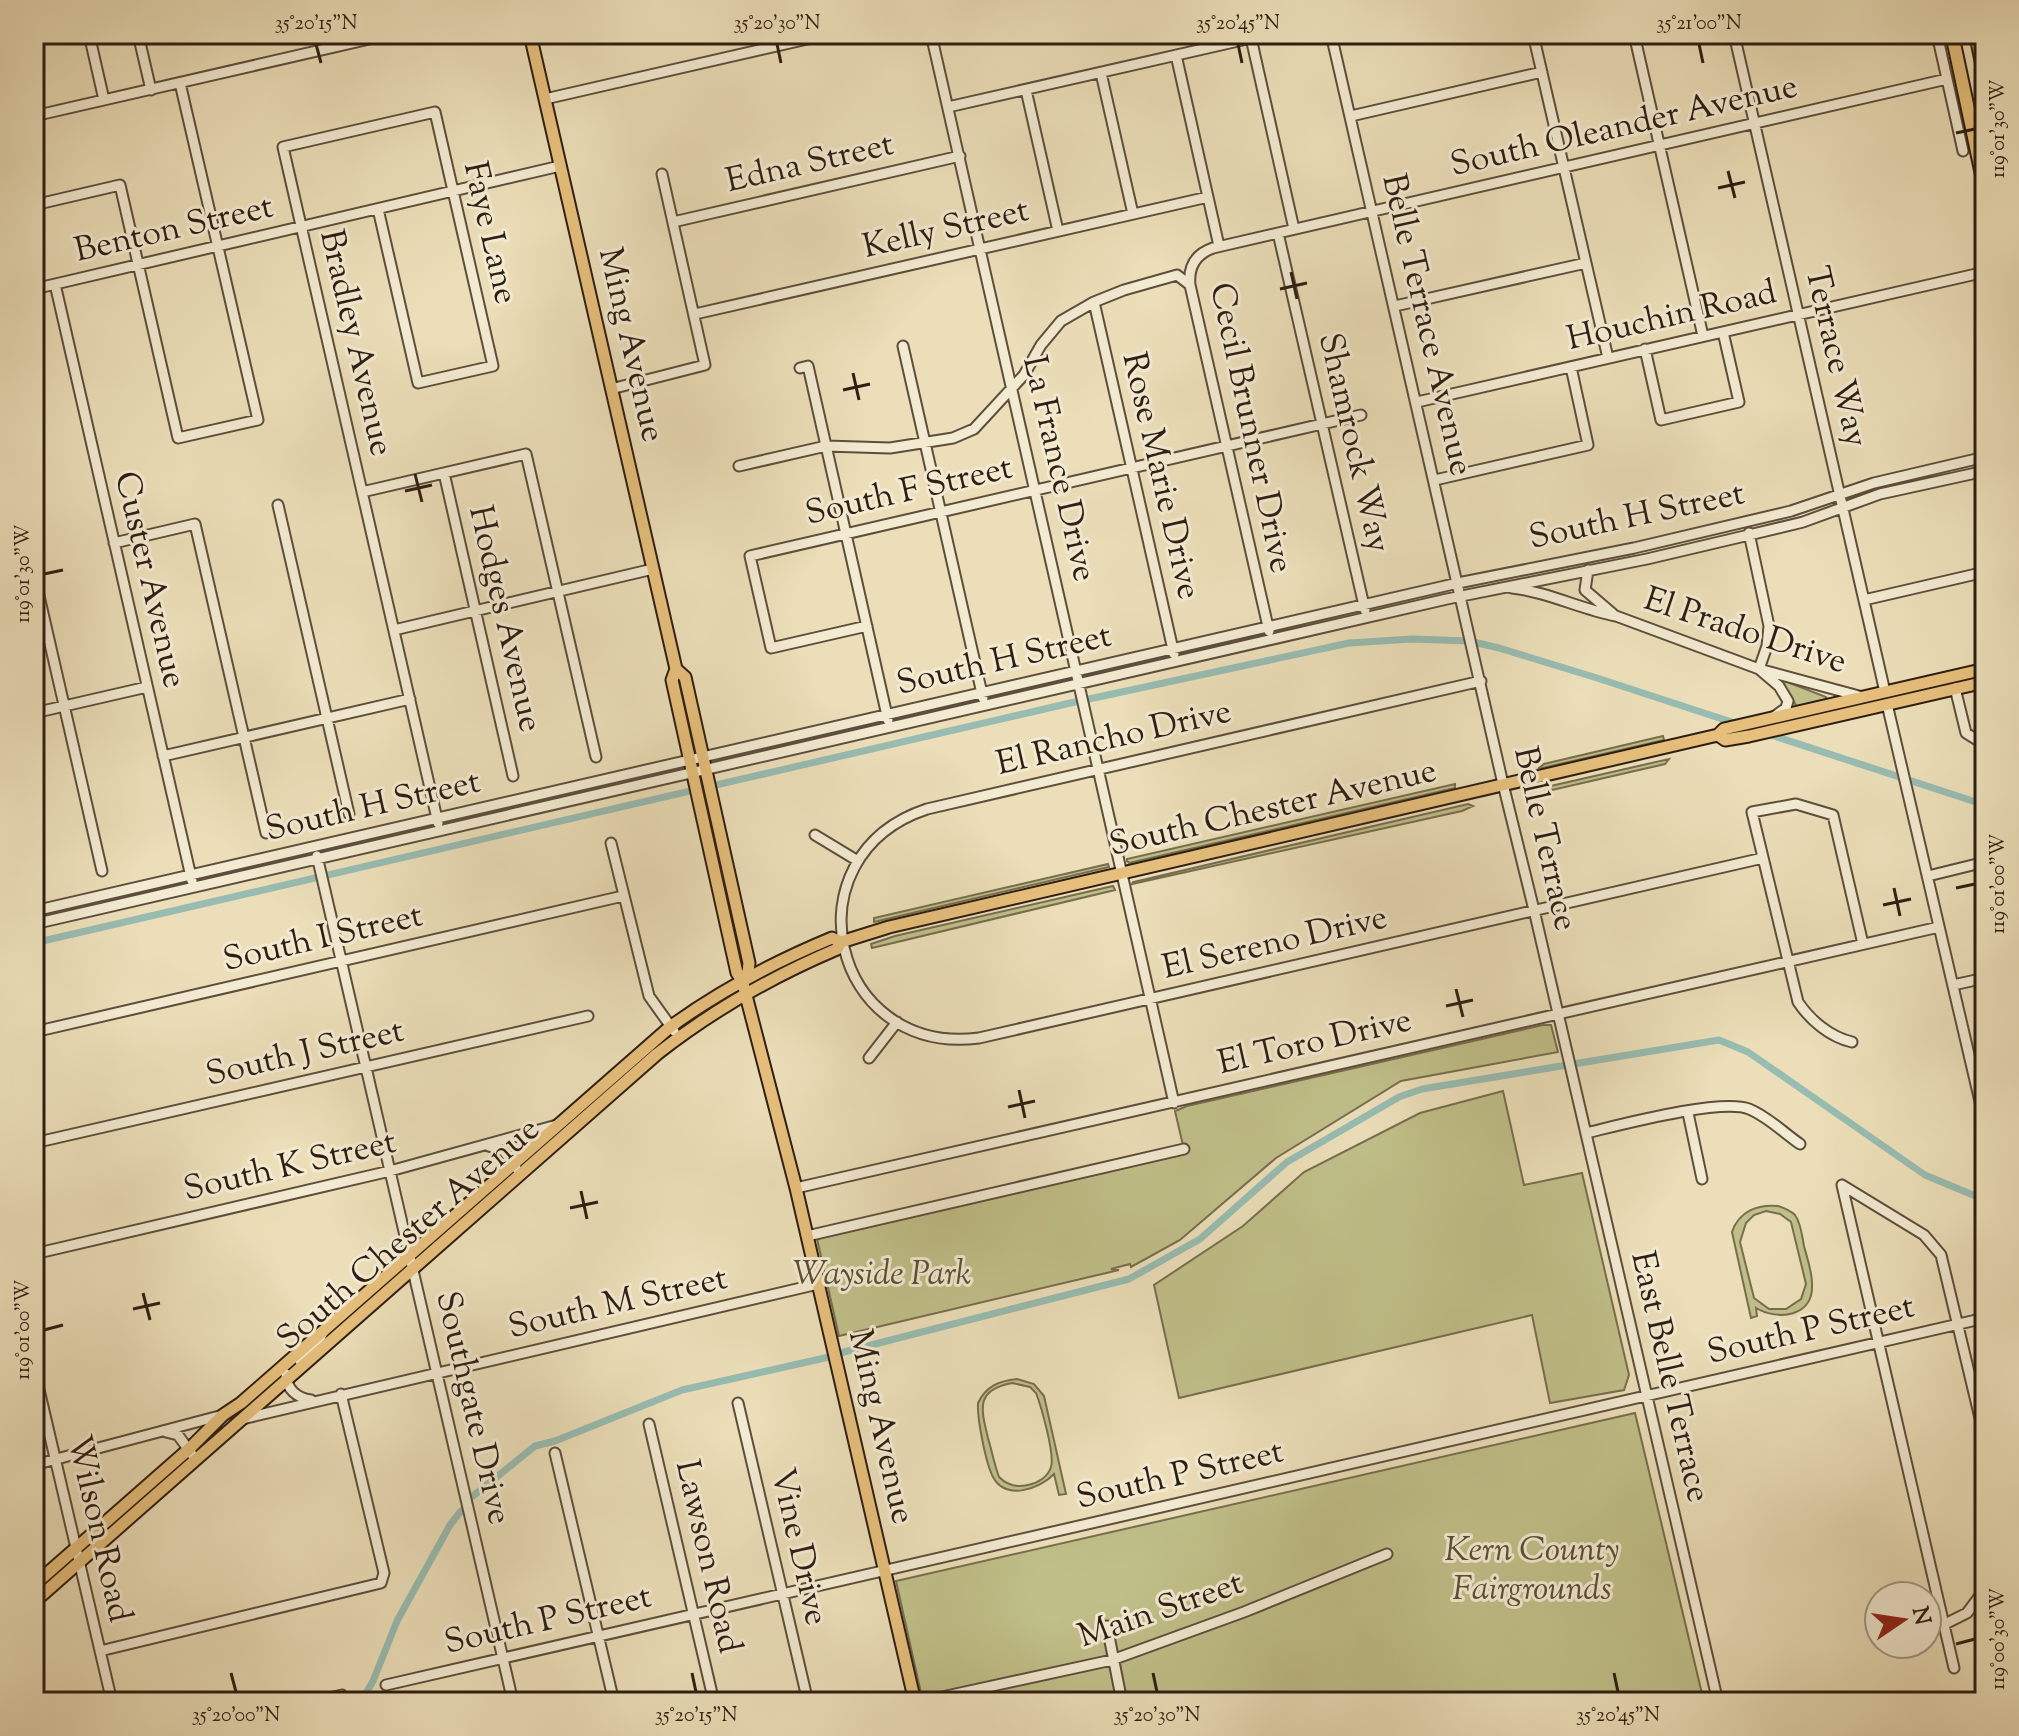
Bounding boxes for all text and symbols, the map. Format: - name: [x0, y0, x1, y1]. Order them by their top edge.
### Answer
- text: 35°20'15"N: [275, 10, 357, 39]
- text: 35°20'30"N: [734, 10, 821, 39]
- text: 35°20'45"N: [1196, 10, 1280, 39]
- text: 35°21'00"N: [1656, 10, 1742, 39]
- street label: South Oleander Avenue: [1446, 63, 1802, 191]
- text: 119°01'30"W: [1985, 80, 2014, 178]
- street label: Edna Street: [721, 121, 899, 207]
- street label: Faye Lane: [449, 157, 529, 309]
- street label: Belle Terrace Avenue: [1367, 169, 1485, 481]
- street label: Benton Street: [70, 183, 278, 277]
- street label: Kelly Street: [858, 187, 1034, 273]
- street label: Bradley Avenue: [305, 225, 405, 461]
- street label: Ming Avenue: [584, 243, 676, 447]
- street label: Terrace Way: [1790, 262, 1880, 452]
- street label: Houchin Road: [1562, 269, 1782, 365]
- street label: Cecil Brunner Drive: [1195, 278, 1305, 578]
- street label: Shamrock Way: [1304, 328, 1402, 558]
- street label: Rose Marie Drive: [1108, 348, 1212, 604]
- street label: La France Drive: [1008, 351, 1108, 587]
- street label: South F Street: [801, 444, 1018, 540]
- street label: Custer Avenue: [100, 467, 198, 693]
- street label: South H Street: [1525, 470, 1750, 564]
- street label: Hodges Avenue: [454, 501, 554, 737]
- text: 119°01'30"W: [10, 525, 39, 623]
- street label: El Prado Drive: [1637, 576, 1853, 688]
- street label: South H Street: [892, 612, 1117, 710]
- street label: El Rancho Drive: [992, 688, 1236, 790]
- street label: Belle Terrace: [1499, 742, 1589, 936]
- street label: South Chester Avenue: [1104, 747, 1442, 871]
- street label: South H Street: [261, 758, 486, 856]
- text: 119°01'00"W: [1985, 834, 2014, 934]
- street label: South I Street: [218, 892, 428, 986]
- street label: El Sereno Drive: [1158, 894, 1392, 994]
- street label: El Toro Drive: [1213, 997, 1417, 1089]
- street label: South J Street: [201, 1007, 409, 1101]
- street label: South Chester Avenue: [267, 1107, 551, 1363]
- street label: South K Street: [179, 1119, 402, 1215]
- street label: East Belle Terrace: [1616, 1247, 1722, 1507]
- park label: Wayside Park: [793, 1251, 971, 1300]
- street label: South M Street: [504, 1255, 733, 1353]
- text: 119°01'00"W: [10, 1280, 39, 1380]
- street label: South P Street: [1702, 1283, 1920, 1379]
- street label: Southgate Drive: [421, 1286, 523, 1530]
- street label: Ming Avenue: [834, 1325, 926, 1529]
- street label: South P Street: [1071, 1428, 1289, 1524]
- street label: Wilson Road: [53, 1431, 143, 1627]
- street label: Lawson Road: [661, 1456, 753, 1658]
- street label: Vine Drive: [756, 1464, 840, 1630]
- park label: Kern County Fairgrounds: [1445, 1527, 1619, 1615]
- street label: Main Street: [1072, 1560, 1250, 1662]
- street label: South P Street: [439, 1573, 657, 1669]
- north arrow: [1863, 1580, 1943, 1660]
- text: 119°00'30"W: [1985, 1588, 2014, 1690]
- text: N: [1902, 1604, 1937, 1629]
- text: 35°20'00"N: [192, 1702, 280, 1731]
- text: 35°20'15"N: [655, 1702, 737, 1731]
- text: 35°20'30"N: [1114, 1702, 1201, 1731]
- text: 35°20'45"N: [1576, 1702, 1660, 1731]

